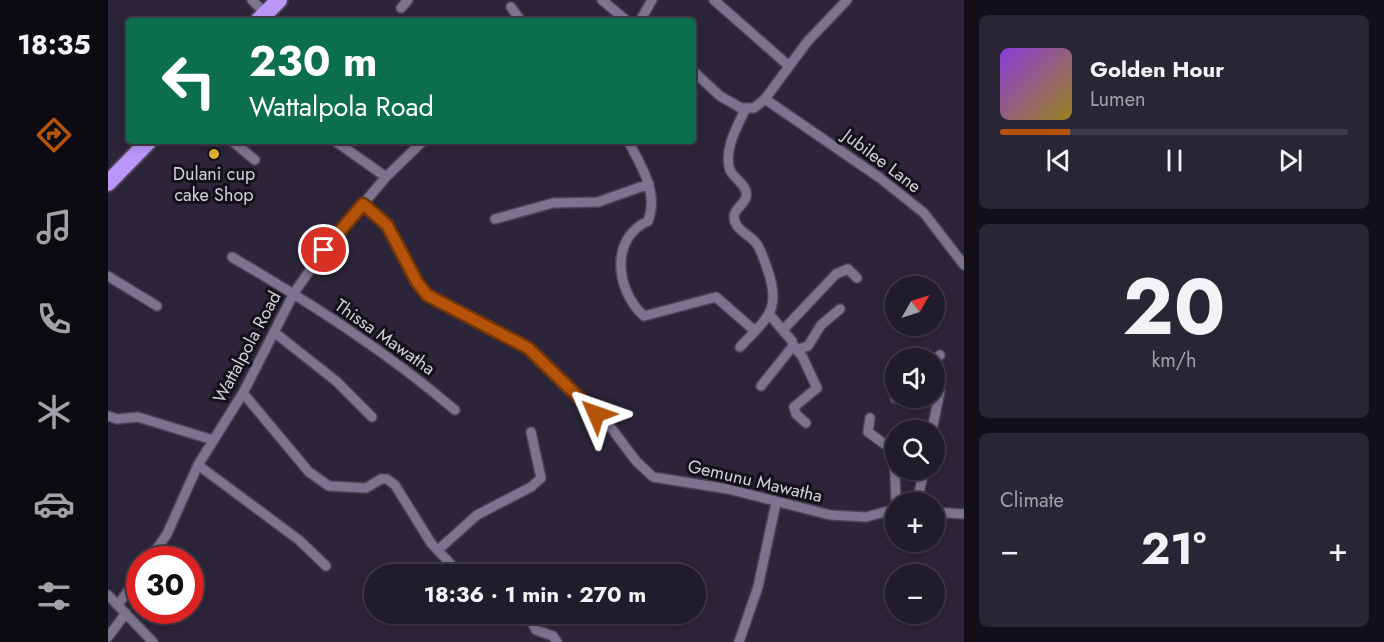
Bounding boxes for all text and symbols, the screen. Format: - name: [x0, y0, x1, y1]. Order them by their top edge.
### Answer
- text: 18:35: [17, 25, 91, 64]
- text: 230 m: [249, 31, 377, 92]
- icon: left: [150, 42, 228, 120]
- text: Golden Hour: [1090, 53, 1224, 85]
- text: Lumen: [1090, 85, 1146, 114]
- text: Wattalpola Road: [249, 87, 434, 126]
- icon: directions: [33, 114, 75, 156]
- street label: Jubilee Lane: [836, 122, 927, 199]
- icon: previous: [1042, 144, 1075, 177]
- icon: pause: [1158, 144, 1191, 177]
- icon: next: [1274, 144, 1307, 177]
- marker: Dulani cup cake Shop: [207, 147, 221, 161]
- place label: Dulani cup cake Shop: [173, 161, 255, 208]
- icon: music: [33, 206, 75, 248]
- pin: [298, 224, 349, 275]
- icon: arrive: [307, 233, 340, 266]
- text: 20: [1123, 251, 1225, 363]
- north arrow: [885, 276, 945, 336]
- map controls: [885, 276, 945, 624]
- street label: Wattalpola Road: [207, 286, 287, 408]
- street label: Thissa Mawatha: [329, 293, 441, 381]
- icon: phone: [33, 298, 75, 340]
- text: km/h: [1151, 346, 1197, 375]
- button: sound: [885, 348, 945, 408]
- position arrow: [564, 382, 628, 446]
- icon: climate: [33, 391, 75, 433]
- button: search: [885, 420, 945, 480]
- street label: Gemunu Mawatha: [685, 453, 825, 509]
- icon: car: [33, 483, 75, 525]
- text: Climate: [1000, 486, 1064, 515]
- button: +: [885, 492, 945, 552]
- text: 21°: [1141, 516, 1206, 581]
- text: −: [1000, 526, 1019, 573]
- text: +: [1328, 526, 1348, 573]
- speed limit sign: 30: [126, 546, 204, 624]
- button: −: [885, 564, 945, 624]
- icon: filters: [33, 575, 75, 617]
- text: 18:36 · 1 min · 270 m: [424, 578, 646, 610]

